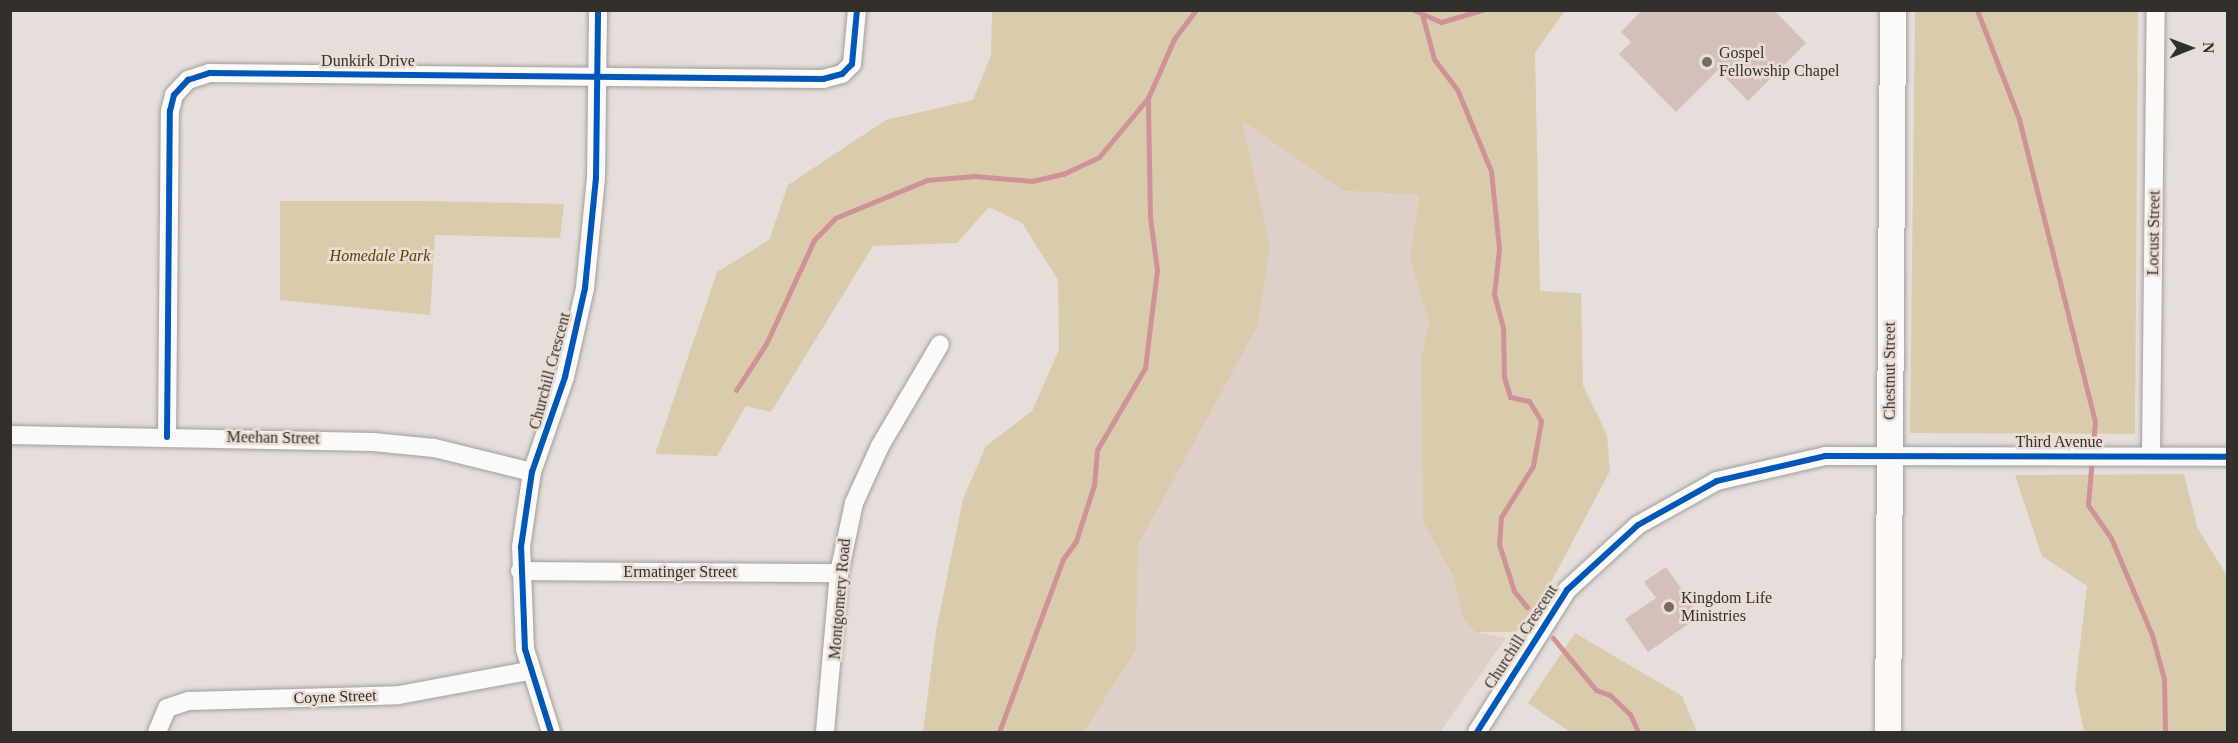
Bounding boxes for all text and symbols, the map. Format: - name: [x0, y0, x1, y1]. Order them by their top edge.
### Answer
- north arrow: [2160, 18, 2220, 78]
- text: N: [2200, 42, 2217, 54]
- place label: Gospel Fellowship Chapel: [1719, 43, 1839, 81]
- street label: Dunkirk Drive: [321, 51, 415, 71]
- marker: Gospel Fellowship Chapel: [1700, 55, 1714, 69]
- street label: Locust Street: [2144, 190, 2164, 276]
- park label: Homedale Park: [330, 246, 430, 266]
- street label: Churchill Crescent: [525, 310, 575, 432]
- street label: Chestnut Street: [1880, 322, 1900, 420]
- street label: Meehan Street: [226, 428, 320, 448]
- street label: Third Avenue: [2015, 432, 2103, 452]
- street label: Montgomery Road: [825, 538, 855, 660]
- street label: Ermatinger Street: [623, 562, 737, 582]
- street label: Churchill Crescent: [1480, 581, 1562, 693]
- place label: Kingdom Life Ministries: [1681, 588, 1772, 626]
- marker: Kingdom Life Ministries: [1662, 600, 1676, 614]
- street label: Coyne Street: [293, 686, 377, 708]

